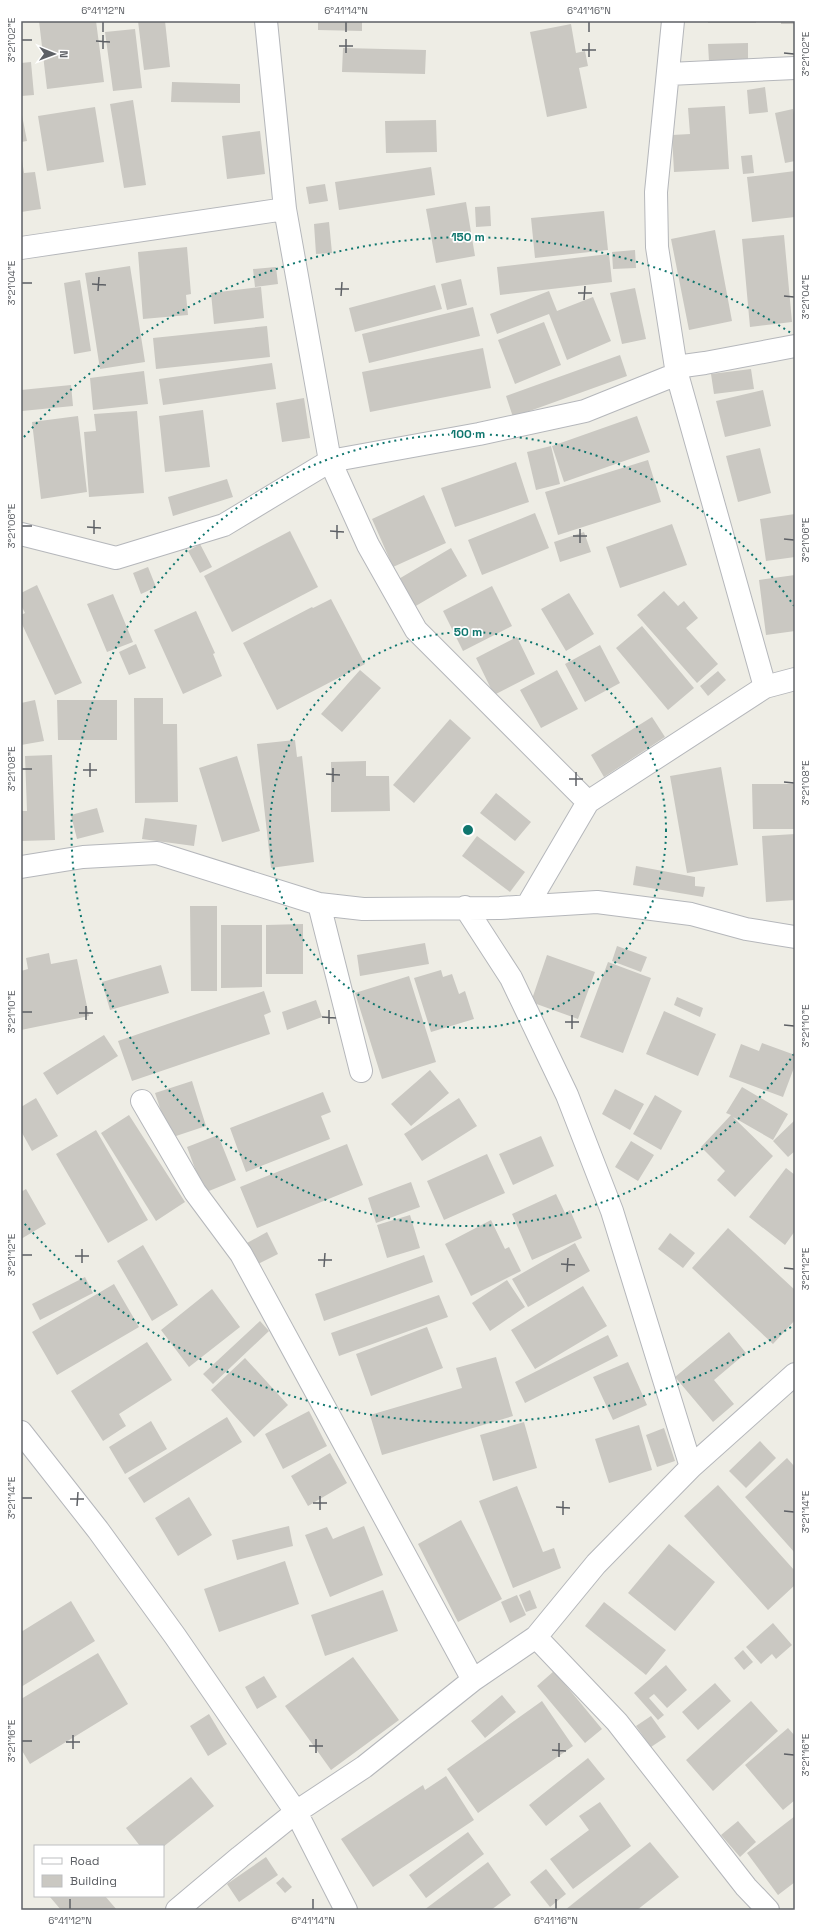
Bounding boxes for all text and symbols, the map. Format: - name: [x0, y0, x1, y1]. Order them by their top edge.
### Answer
- text: 6°41'12"N: [81, 4, 125, 17]
- text: 6°41'14"N: [324, 4, 368, 17]
- text: 6°41'16"N: [567, 4, 611, 17]
- text: 3°21'02"E: [5, 17, 18, 62]
- text: 3°21'02"E: [799, 31, 812, 76]
- north arrow: [34, 34, 74, 74]
- text: N: [57, 50, 71, 58]
- text: 150 m: [451, 229, 485, 245]
- text: 3°21'04"E: [5, 260, 18, 305]
- text: 3°21'04"E: [799, 274, 812, 319]
- text: 100 m: [451, 426, 485, 442]
- text: 3°21'06"E: [5, 503, 18, 548]
- text: 3°21'06"E: [799, 517, 812, 562]
- text: 50 m: [454, 624, 482, 640]
- text: 3°21'08"E: [5, 746, 18, 792]
- text: 3°21'08"E: [799, 760, 812, 806]
- centre of rings: [461, 823, 475, 837]
- text: 3°21'10"E: [5, 990, 18, 1034]
- text: 3°21'10"E: [799, 1004, 812, 1048]
- text: 3°21'12"E: [5, 1233, 18, 1276]
- text: 3°21'12"E: [799, 1247, 812, 1290]
- text: 3°21'14"E: [5, 1476, 18, 1519]
- text: 3°21'14"E: [799, 1490, 812, 1533]
- text: 3°21'16"E: [5, 1719, 18, 1762]
- text: 3°21'16"E: [799, 1733, 812, 1776]
- legend: [34, 1845, 164, 1897]
- text: Road: [70, 1853, 99, 1869]
- text: Building: [70, 1873, 117, 1889]
- text: 6°41'12"N: [48, 1914, 92, 1927]
- text: 6°41'14"N: [291, 1914, 335, 1927]
- text: 6°41'16"N: [534, 1914, 578, 1927]

